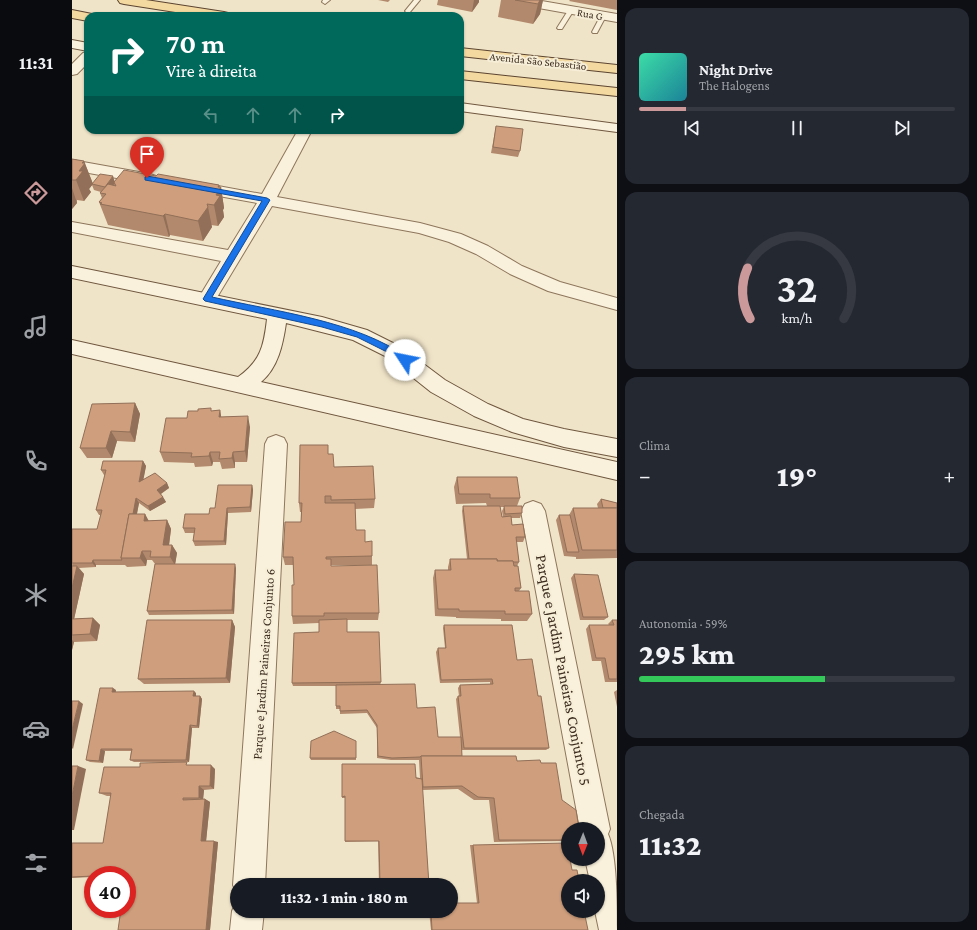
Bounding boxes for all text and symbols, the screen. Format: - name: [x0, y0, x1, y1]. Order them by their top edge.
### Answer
- street label: Rua G: [576, 6, 604, 22]
- icon: right: [100, 28, 152, 80]
- text: 70 m: [166, 28, 225, 59]
- street label: Avenida São Sebastião: [489, 50, 588, 72]
- text: 11:31: [19, 53, 53, 73]
- text: Vire à direita: [166, 61, 257, 81]
- text: Night Drive: [699, 62, 773, 78]
- text: The Halogens: [699, 78, 770, 93]
- icon: left: [200, 104, 222, 126]
- icon: ahead: [242, 104, 264, 126]
- icon: ahead: [284, 104, 306, 126]
- icon: right: [326, 104, 348, 126]
- icon: previous: [681, 117, 703, 139]
- icon: pause: [786, 117, 808, 139]
- icon: next: [891, 117, 913, 139]
- pin: [130, 137, 164, 178]
- icon: arrive: [136, 143, 158, 165]
- icon: directions: [22, 179, 50, 207]
- text: 32: [776, 264, 818, 310]
- text: km/h: [782, 309, 813, 325]
- icon: music: [22, 313, 50, 341]
- position arrow: [384, 339, 426, 381]
- text: Clima: [639, 438, 670, 453]
- icon: phone: [22, 447, 50, 475]
- text: 19°: [777, 459, 817, 492]
- text: −: [639, 463, 651, 488]
- text: +: [943, 463, 955, 488]
- street label: Parque e Jardim Paineiras Conjunto 5: [532, 553, 594, 787]
- street label: Parque e Jardim Paineiras Conjunto 6: [249, 568, 279, 760]
- icon: climate: [22, 581, 50, 609]
- text: Autonomia · 59%: [639, 616, 727, 631]
- text: 295 km: [639, 637, 735, 670]
- icon: car: [22, 715, 50, 743]
- text: Chegada: [639, 807, 684, 822]
- north arrow: [561, 822, 605, 866]
- map controls: [561, 822, 605, 918]
- text: 11:32: [639, 828, 702, 861]
- icon: filters: [22, 849, 50, 877]
- speed limit sign: 40: [84, 866, 136, 918]
- button: sound: [561, 874, 605, 918]
- text: 11:32 · 1 min · 180 m: [280, 890, 408, 906]

